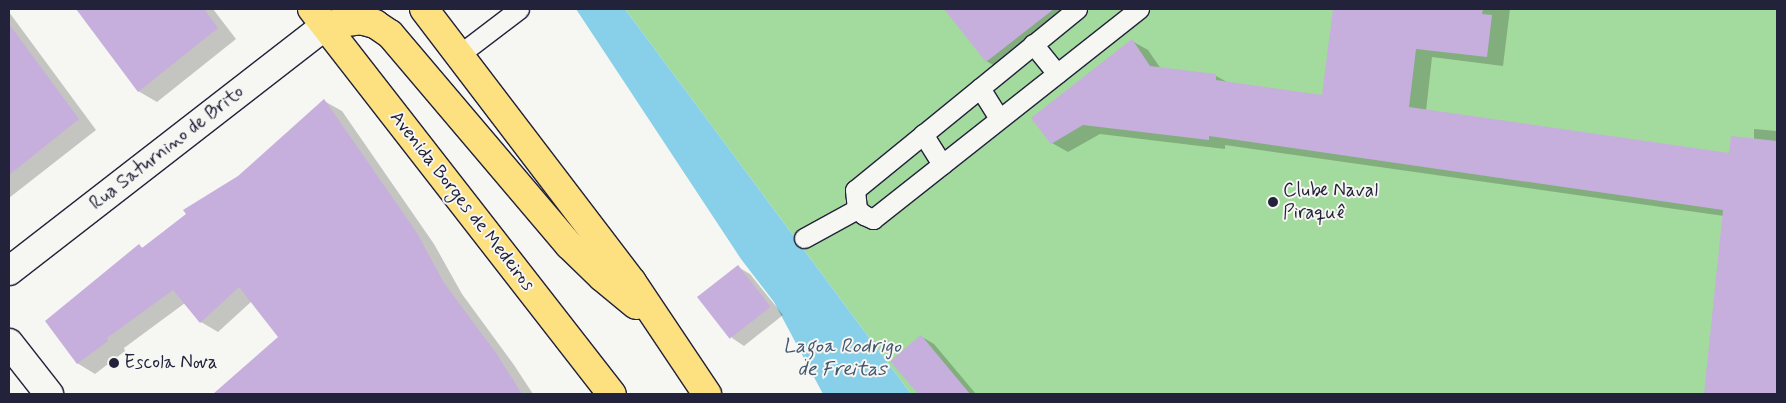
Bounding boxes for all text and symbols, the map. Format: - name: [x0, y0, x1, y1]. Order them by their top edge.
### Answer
- street label: Rua Saturnino de Brito: [87, 82, 247, 214]
- street label: Avenida Borges de Medeiros: [384, 106, 540, 296]
- place label: Clube Naval Piraquê: [1283, 180, 1378, 224]
- marker: Clube Naval Piraquê: [1267, 196, 1279, 208]
- water label: Lagoa Rodrigo de Freitas: [783, 335, 901, 382]
- place label: Escola Nova: [124, 352, 218, 374]
- marker: Escola Nova: [108, 357, 120, 369]

